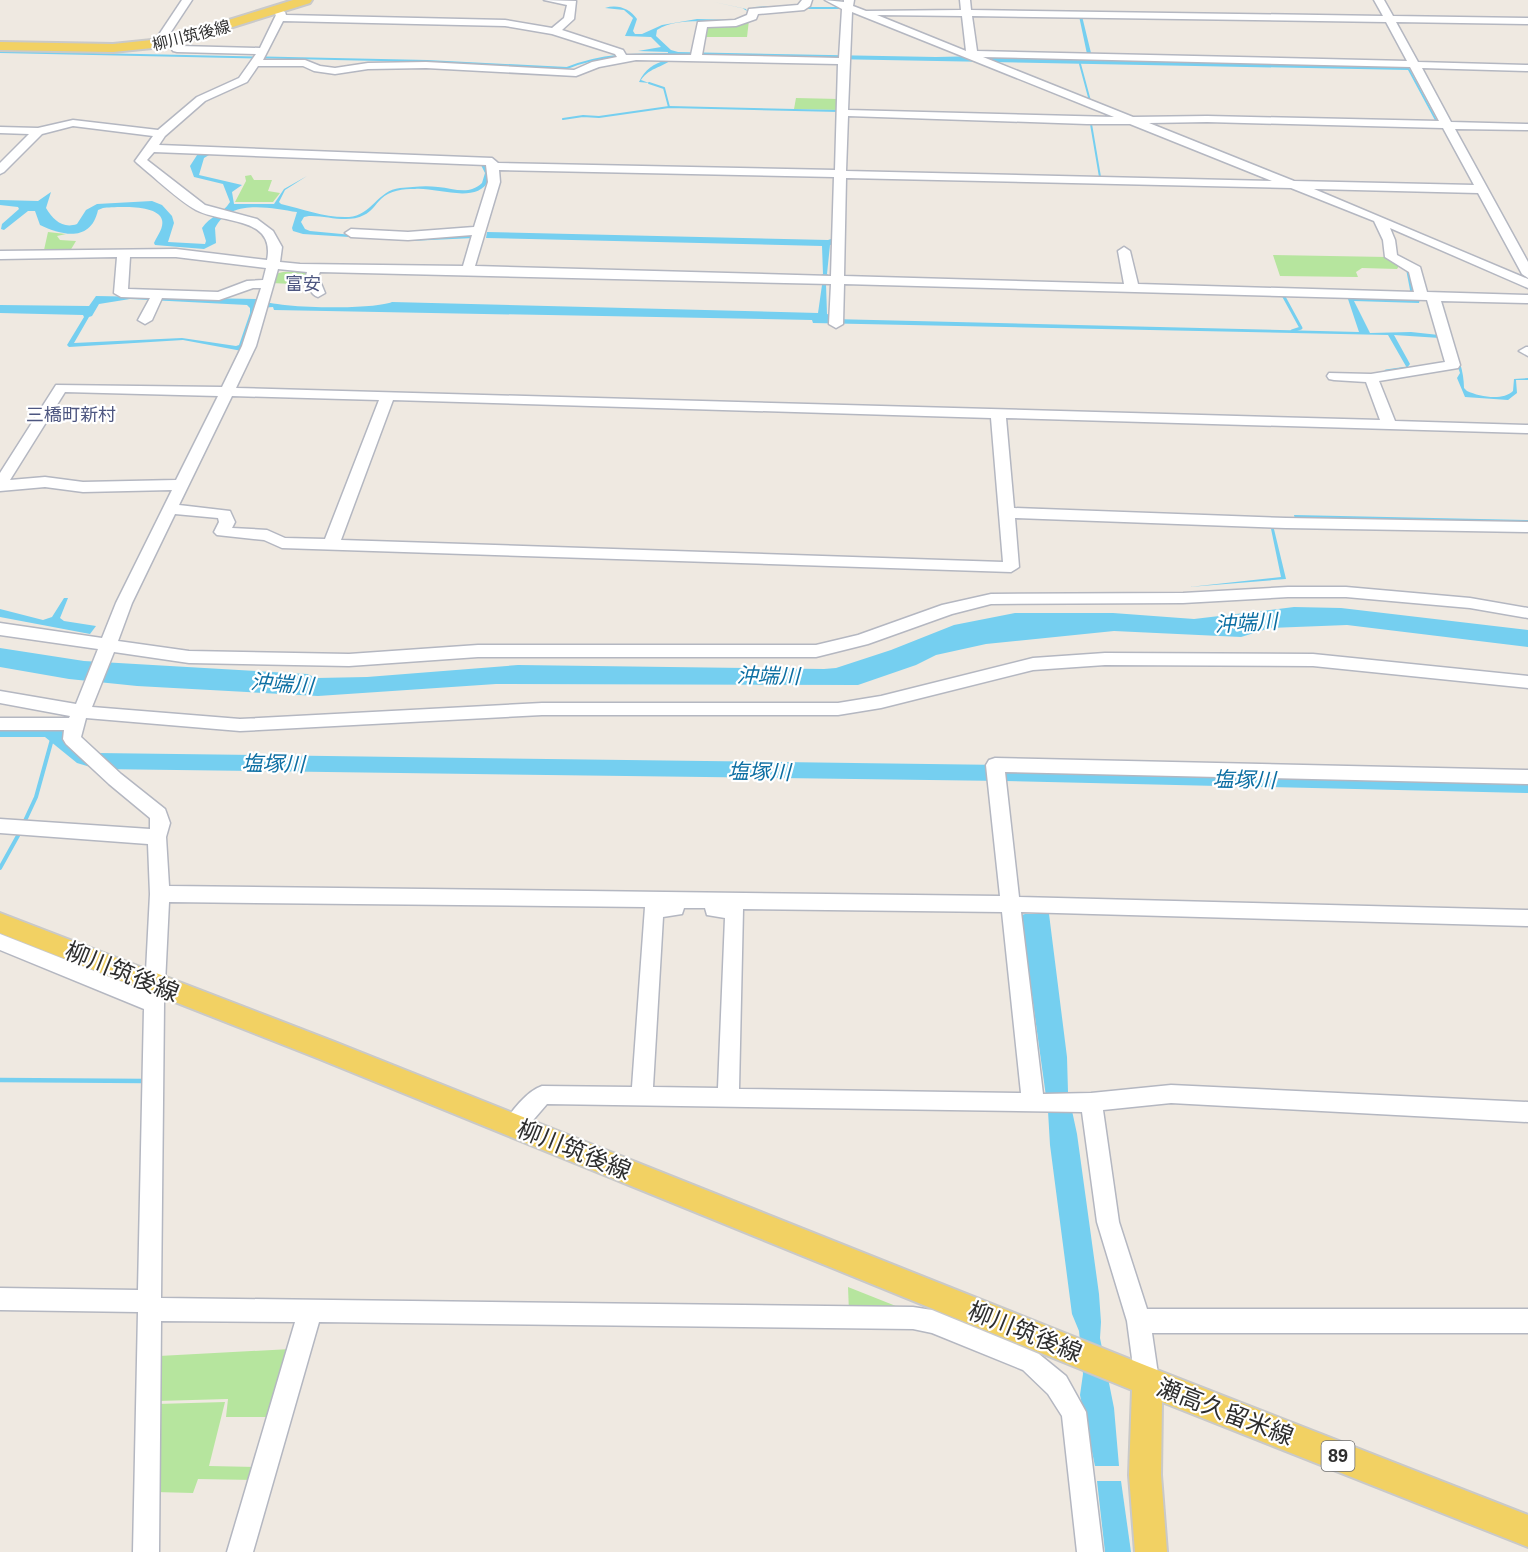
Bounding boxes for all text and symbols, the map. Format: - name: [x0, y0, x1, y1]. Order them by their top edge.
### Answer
- street label: 柳川筑後線: [150, 18, 232, 53]
- district label: 富安: [285, 274, 321, 294]
- district label: 三橋町新村: [26, 405, 116, 425]
- water label: 沖端川: [1214, 609, 1280, 636]
- water label: 沖端川: [736, 663, 802, 688]
- water label: 沖端川: [250, 670, 316, 697]
- water label: 塩塚川: [241, 751, 307, 776]
- water label: 塩塚川: [727, 759, 793, 784]
- water label: 塩塚川: [1212, 767, 1278, 792]
- street label: 柳川筑後線: [61, 937, 183, 1007]
- street label: 柳川筑後線: [513, 1115, 635, 1185]
- street label: 柳川筑後線: [964, 1297, 1086, 1367]
- street label: 瀬高久留米線: [1153, 1373, 1297, 1450]
- road number: 89: [1322, 1441, 1354, 1471]

